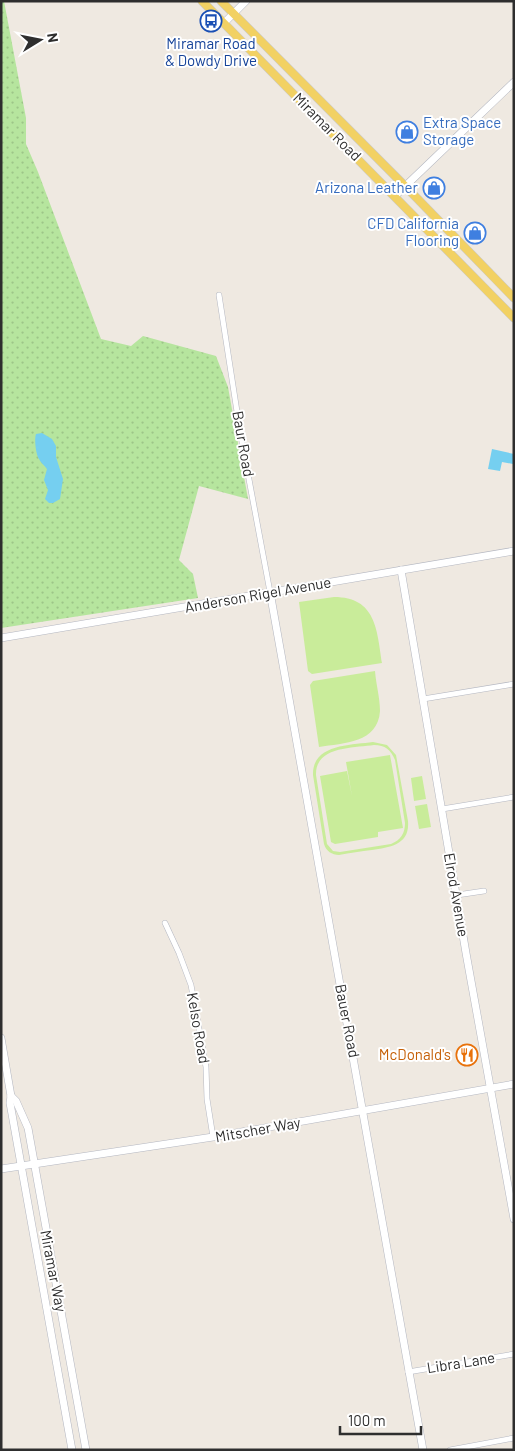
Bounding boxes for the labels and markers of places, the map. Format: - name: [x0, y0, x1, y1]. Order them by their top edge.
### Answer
- bus stop icon: Miramar Road & Dowdy Drive: [199, 9, 223, 33]
- place label: Miramar Road & Dowdy Drive: [165, 34, 257, 69]
- place label: Extra Space Storage: [423, 113, 501, 148]
- shop icon: Extra Space Storage: [395, 120, 419, 144]
- shop icon: Arizona Leather: [422, 176, 446, 200]
- place label: Arizona Leather: [315, 178, 419, 196]
- place label: CFD California Flooring: [367, 214, 459, 249]
- shop icon: CFD California Flooring: [463, 221, 487, 245]
- restaurant icon: McDonald's: [455, 1043, 479, 1067]
- place label: McDonald's: [379, 1045, 451, 1063]

